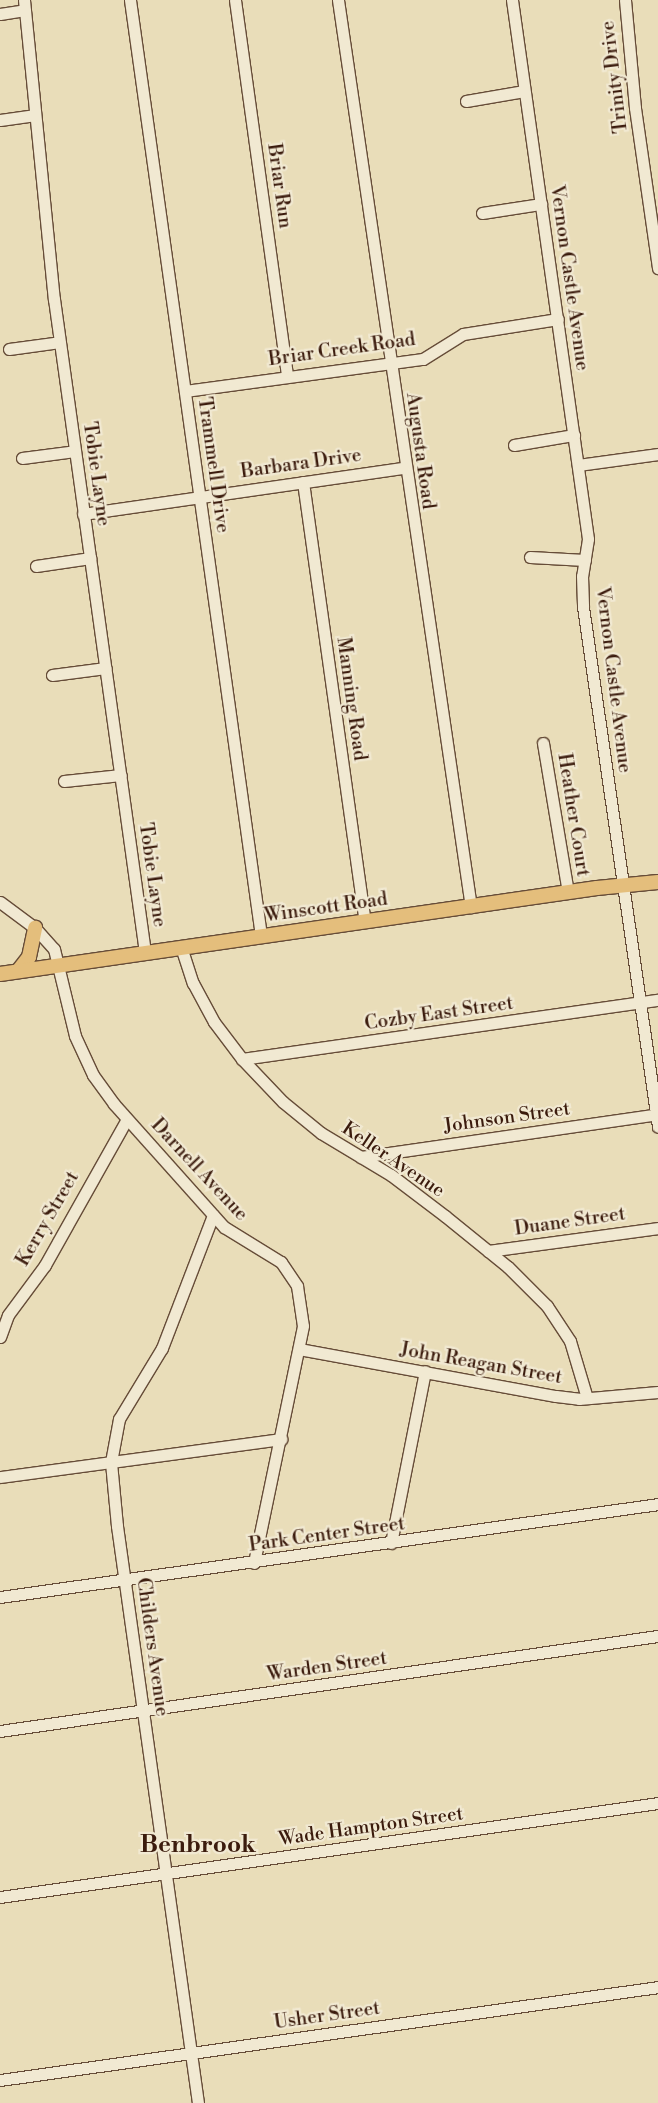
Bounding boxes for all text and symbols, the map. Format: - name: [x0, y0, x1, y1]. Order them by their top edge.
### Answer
- street label: Trinity Drive: [597, 20, 633, 134]
- street label: Briar Run: [262, 142, 296, 230]
- street label: Vernon Castle Avenue: [545, 184, 593, 372]
- street label: Briar Creek Road: [267, 328, 417, 372]
- street label: Augusta Road: [401, 391, 439, 511]
- street label: Trammell Drive: [192, 396, 234, 534]
- street label: Tobie Layne: [77, 420, 115, 528]
- street label: Barbara Drive: [239, 444, 363, 484]
- street label: Vernon Castle Avenue: [590, 586, 636, 774]
- street label: Manning Road: [331, 636, 371, 762]
- street label: Heather Court: [552, 752, 594, 878]
- street label: Tobie Layne: [133, 821, 171, 929]
- street label: Winscott Road: [263, 888, 389, 928]
- street label: Cozby East Street: [363, 992, 515, 1036]
- street label: Johnson Street: [442, 1098, 572, 1138]
- street label: Darnell Avenue: [146, 1114, 252, 1226]
- street label: Keller Avenue: [337, 1117, 449, 1203]
- street label: Kerry Street: [12, 1168, 84, 1270]
- street label: Duane Street: [513, 1203, 627, 1241]
- street label: John Reagan Street: [398, 1339, 564, 1389]
- street label: Park Center Street: [248, 1513, 406, 1557]
- street label: Childers Avenue: [131, 1576, 173, 1718]
- street label: Warden Street: [266, 1647, 388, 1687]
- street label: Wade Hampton Street: [277, 1803, 465, 1851]
- district label: Benbrook: [140, 1832, 256, 1860]
- street label: Usher Street: [273, 1997, 381, 2035]

